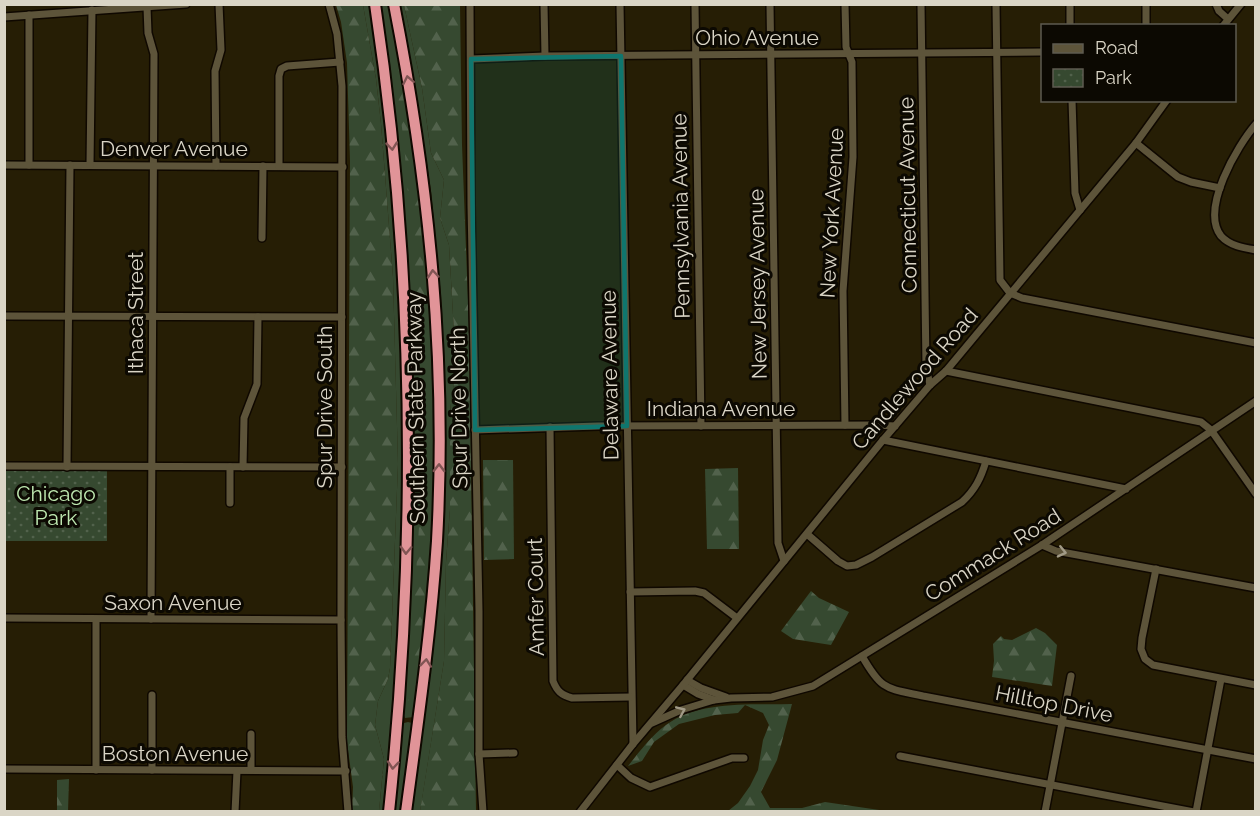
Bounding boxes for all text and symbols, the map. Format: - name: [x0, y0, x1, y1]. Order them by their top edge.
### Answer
- legend: [1041, 24, 1236, 102]
- street label: Ohio Avenue: [695, 25, 819, 50]
- text: Road: [1095, 37, 1138, 58]
- text: Park: [1095, 67, 1132, 88]
- one-way arrow: [402, 76, 415, 86]
- street label: Connecticut Avenue: [893, 97, 922, 293]
- street label: Pennsylvania Avenue: [666, 113, 695, 319]
- street label: New York Avenue: [815, 127, 848, 299]
- street label: Denver Avenue: [100, 136, 248, 161]
- one-way arrow: [385, 141, 398, 150]
- street label: New Jersey Avenue: [743, 189, 772, 379]
- street label: Ithaca Street: [123, 252, 148, 374]
- one-way arrow: [427, 269, 440, 278]
- street label: Delaware Avenue: [596, 290, 623, 460]
- street label: Southern State Parkway: [401, 292, 430, 524]
- street label: Candlewood Road: [846, 303, 983, 455]
- street label: Spur Drive South: [312, 326, 337, 488]
- street label: Spur Drive North: [445, 327, 472, 489]
- street label: Indiana Avenue: [647, 396, 795, 421]
- one-way arrow: [433, 464, 445, 473]
- park label: Chicago Park: [16, 481, 96, 530]
- street label: Commack Road: [920, 503, 1065, 606]
- street label: Amfer Court: [522, 538, 549, 656]
- one-way arrow: [1057, 544, 1067, 557]
- one-way arrow: [400, 546, 412, 555]
- street label: Saxon Avenue: [104, 590, 242, 615]
- one-way arrow: [419, 658, 432, 667]
- street label: Hilltop Drive: [993, 680, 1115, 727]
- one-way arrow: [675, 706, 686, 718]
- street label: Boston Avenue: [102, 741, 248, 766]
- one-way arrow: [387, 761, 400, 770]

